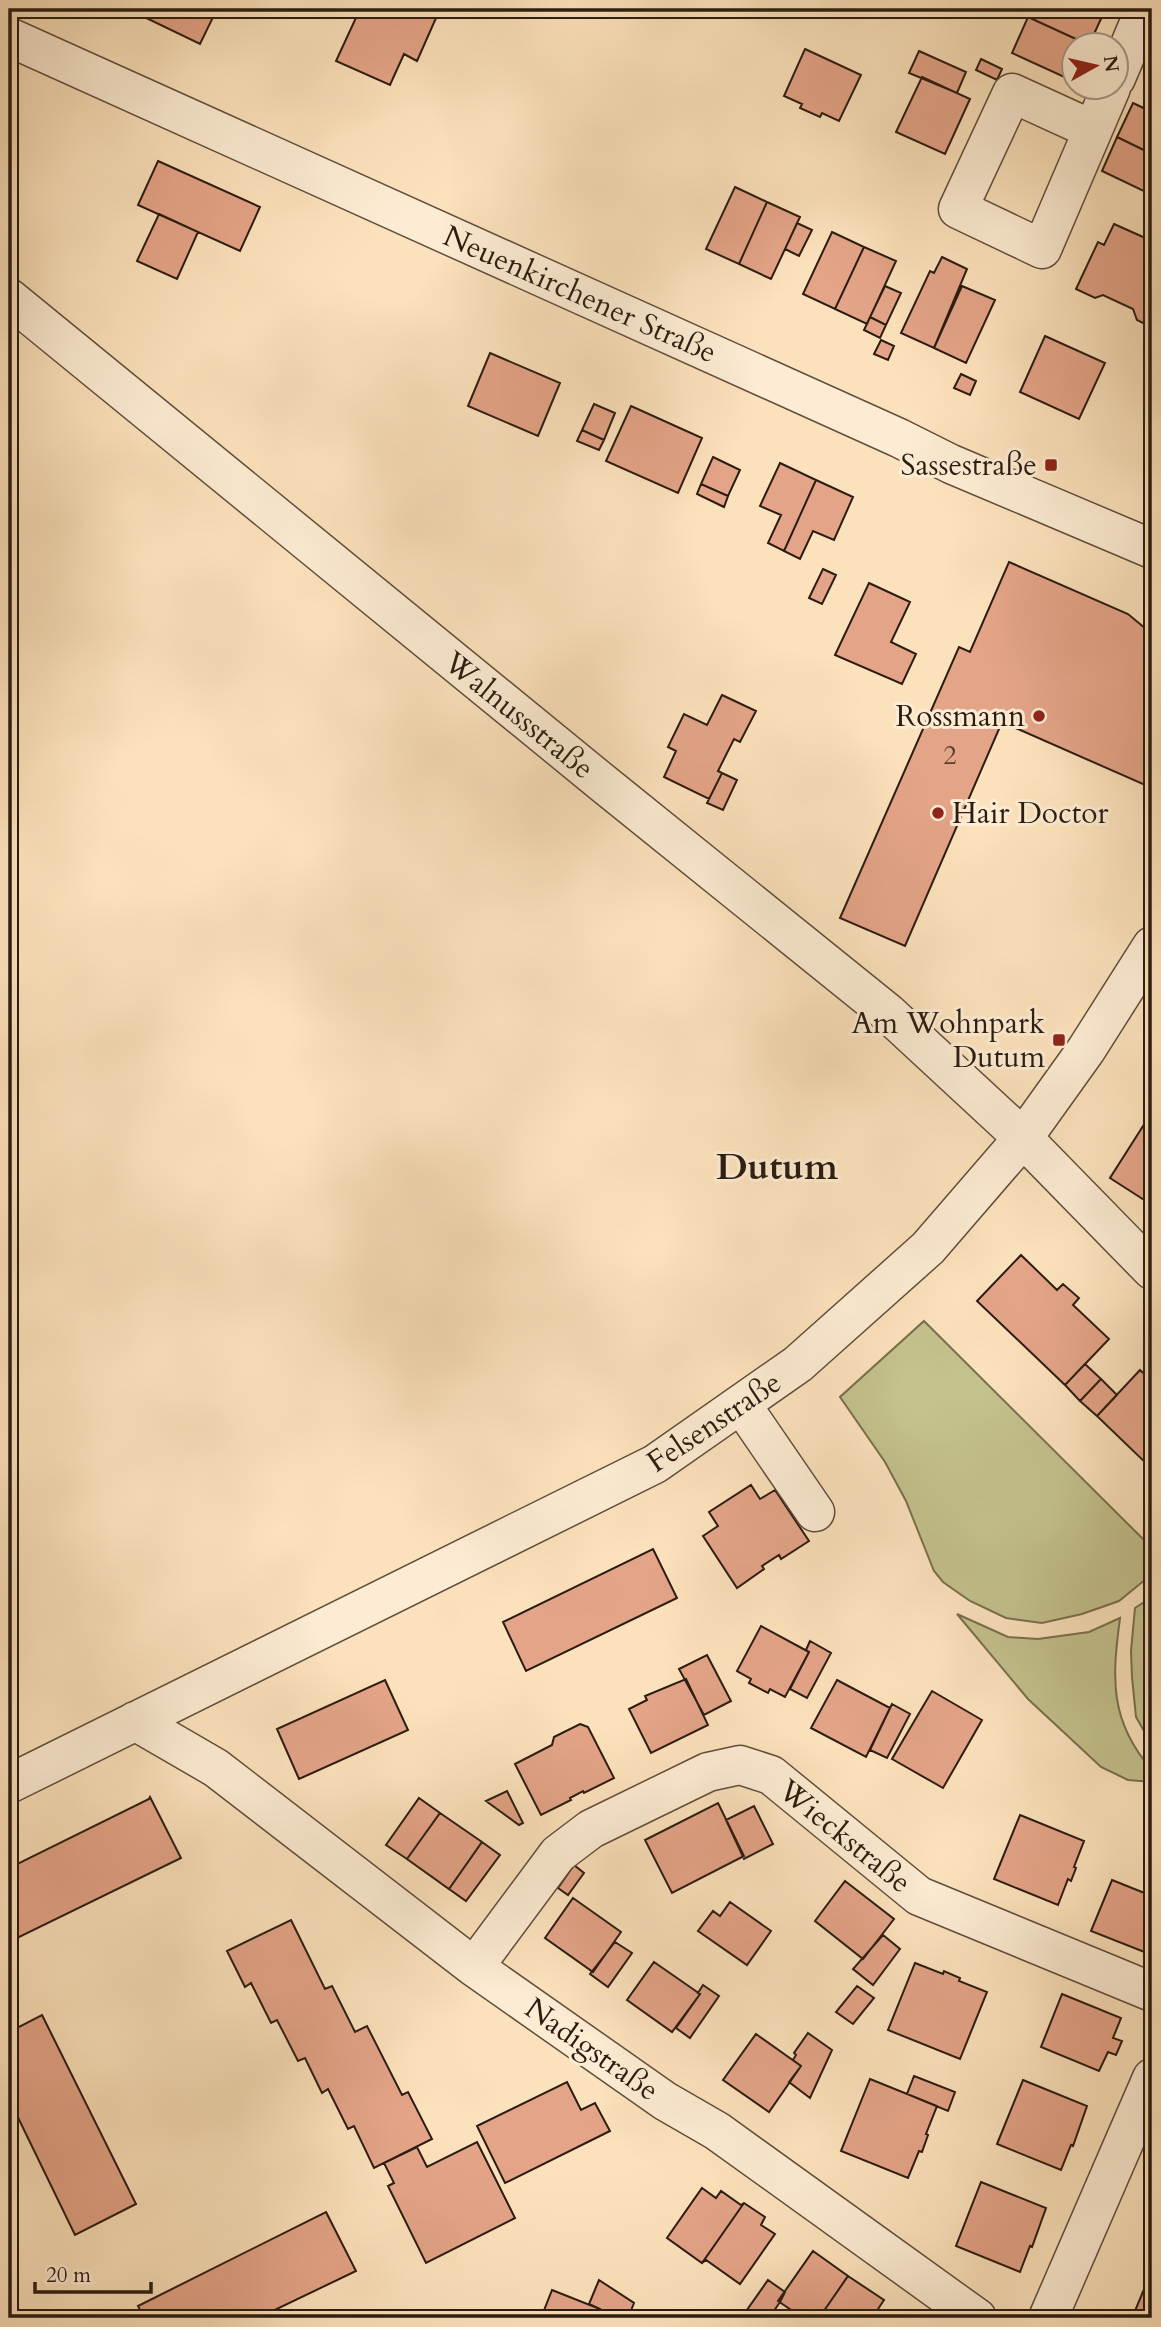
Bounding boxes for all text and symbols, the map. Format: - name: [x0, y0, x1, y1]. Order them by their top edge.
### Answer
- north arrow: [1060, 32, 1130, 102]
- text: N: [1097, 54, 1125, 74]
- street label: Neuenkirchener Straße: [437, 216, 723, 373]
- place label: Sassestraße: [900, 445, 1037, 486]
- marker: Sassestraße: [1043, 457, 1059, 473]
- street label: Walnussstraße: [434, 641, 602, 789]
- place label: Rossmann: [895, 696, 1025, 737]
- marker: Rossmann: [1031, 708, 1047, 724]
- house number: 2: [943, 738, 957, 773]
- place label: Hair Doctor: [952, 793, 1108, 834]
- marker: Hair Doctor: [930, 805, 946, 821]
- place label: Am Wohnpark Dutum: [851, 1003, 1046, 1078]
- marker: Am Wohnpark Dutum: [1051, 1032, 1067, 1048]
- district label: Dutum: [716, 1142, 838, 1192]
- street label: Felsenstraße: [639, 1362, 790, 1482]
- street label: Wieckstraße: [769, 1770, 920, 1903]
- street label: Nadigstraße: [517, 1988, 667, 2111]
- scale bar: [35, 2250, 150, 2294]
- text: 20 m: [46, 2261, 91, 2290]

